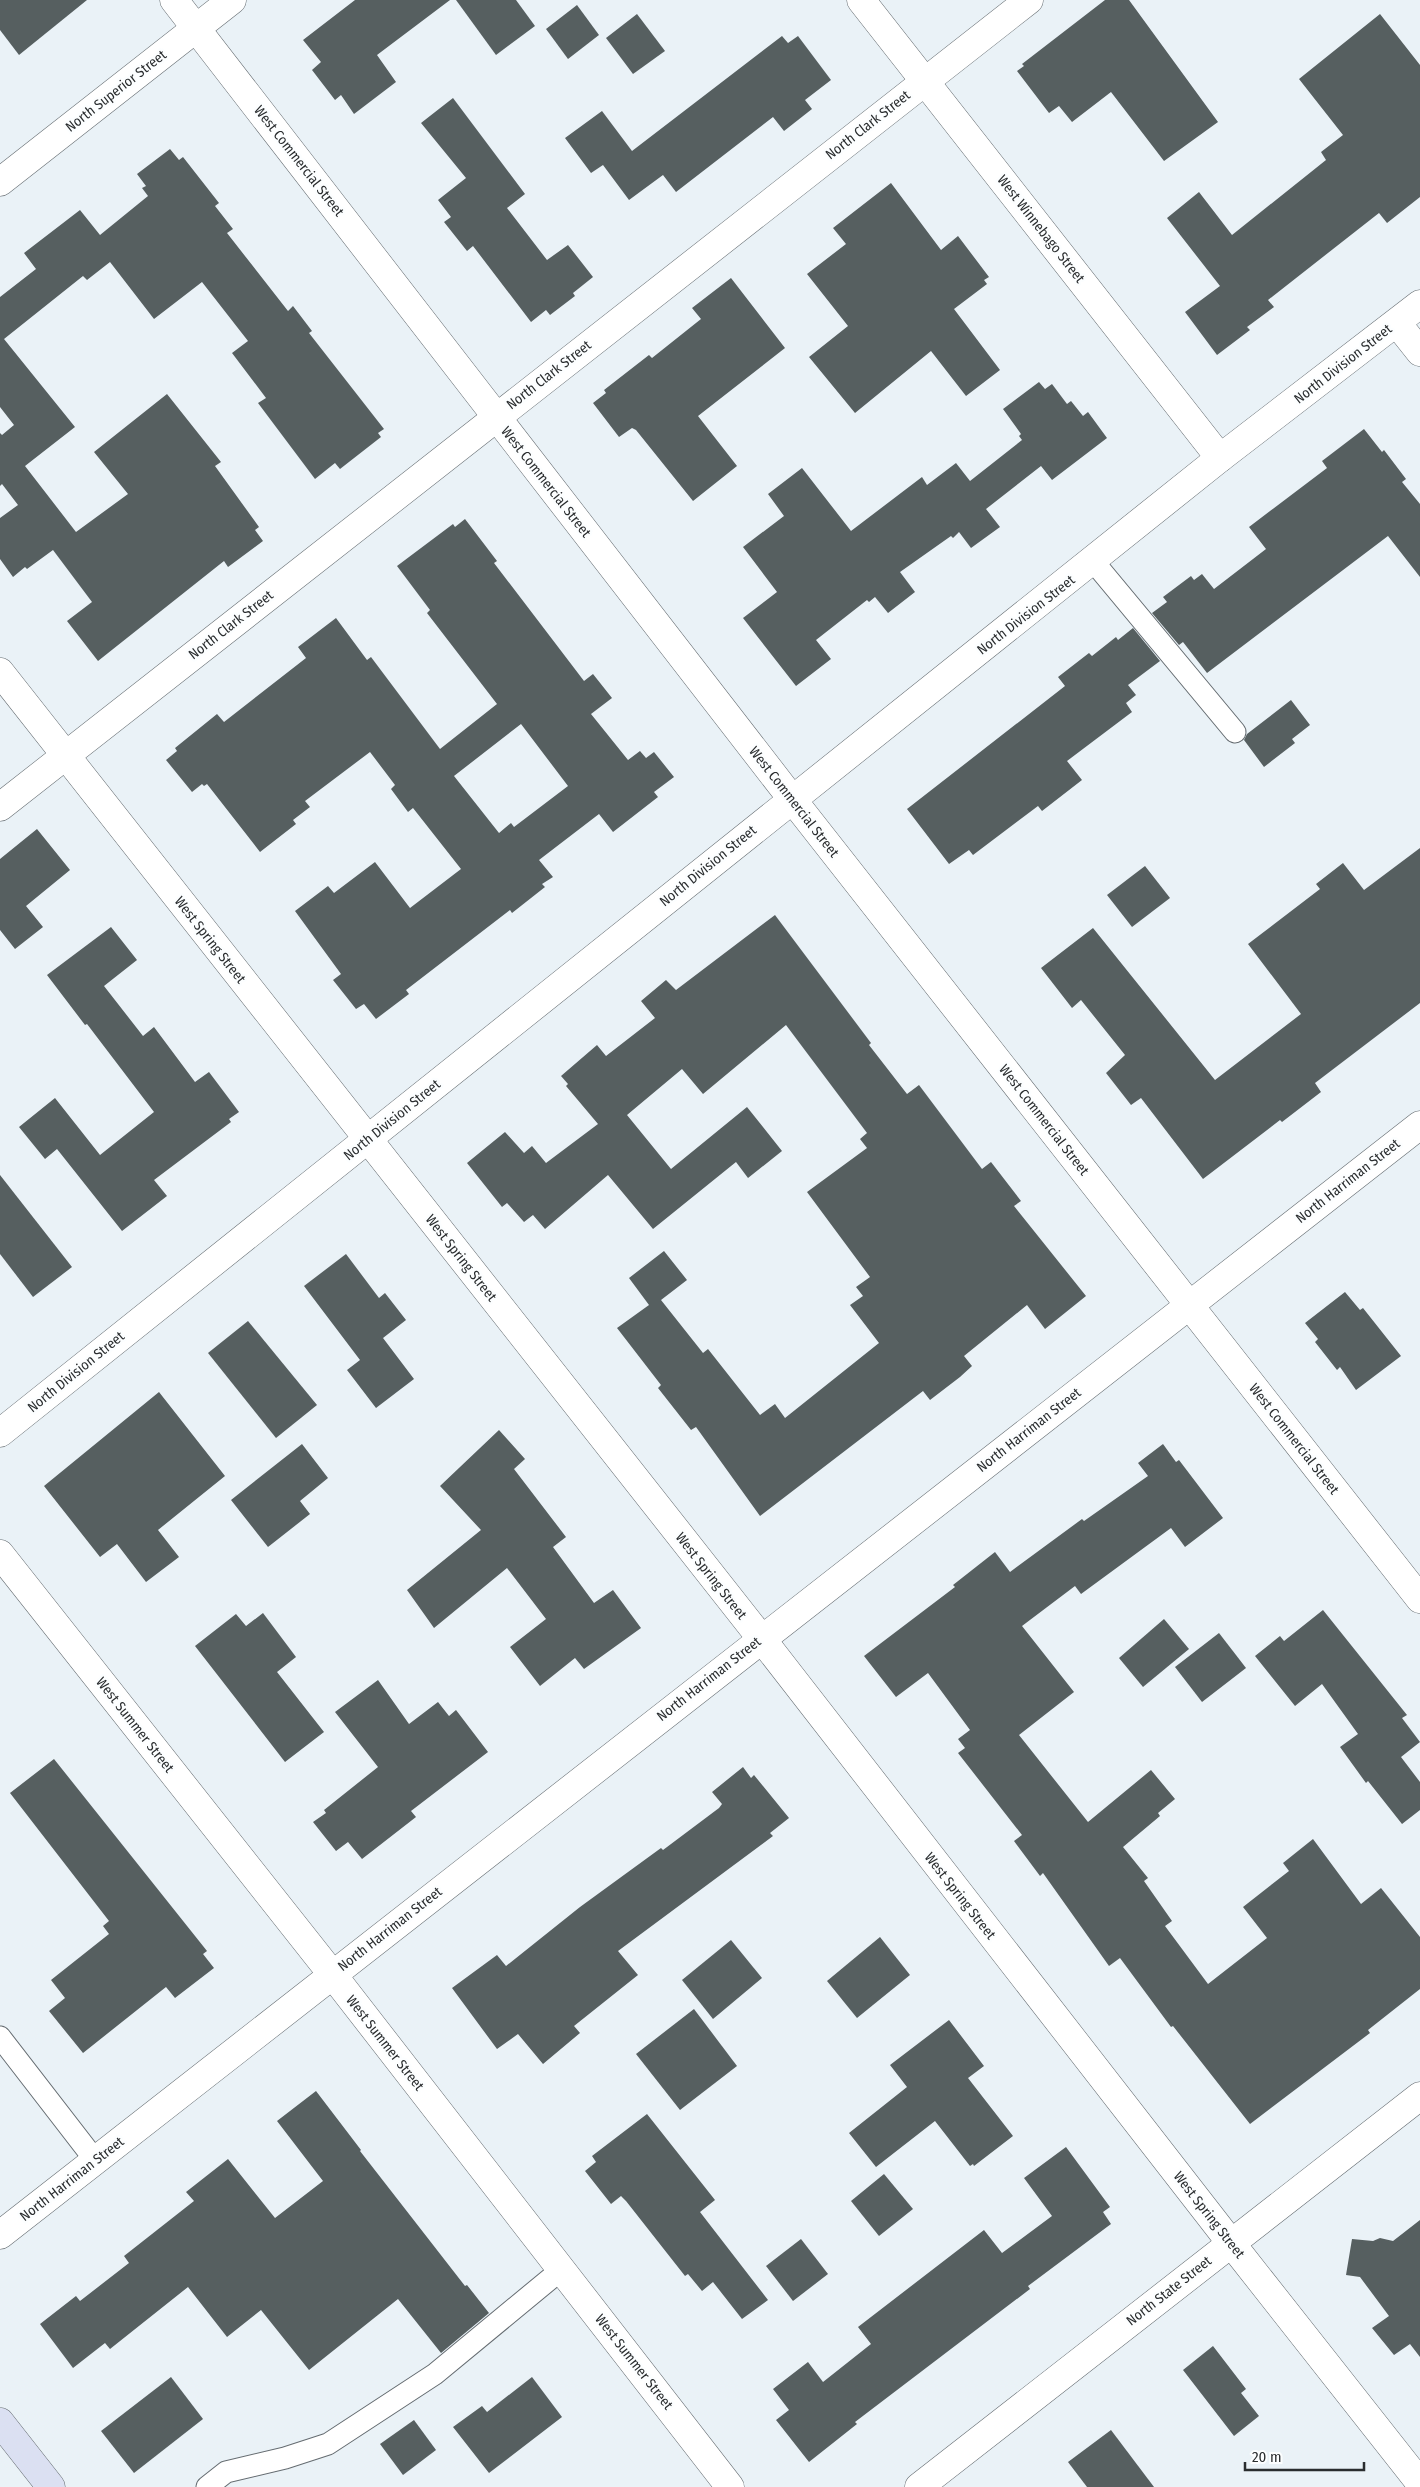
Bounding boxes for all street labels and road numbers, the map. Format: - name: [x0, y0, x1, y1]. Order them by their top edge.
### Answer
- street label: North Superior Street: [62, 46, 170, 136]
- street label: North Clark Street: [822, 86, 914, 163]
- street label: West Commercial Street: [250, 102, 348, 220]
- street label: West Winnebago Street: [994, 172, 1089, 287]
- street label: North Division Street: [1291, 320, 1396, 407]
- street label: North Clark Street: [503, 336, 595, 413]
- street label: West Commercial Street: [497, 423, 595, 541]
- street label: North Division Street: [974, 571, 1079, 658]
- street label: North Clark Street: [185, 586, 277, 663]
- street label: West Commercial Street: [745, 743, 843, 861]
- street label: North Division Street: [656, 822, 760, 910]
- street label: West Spring Street: [171, 893, 249, 987]
- street label: West Commercial Street: [995, 1061, 1093, 1179]
- street label: North Division Street: [340, 1076, 444, 1164]
- street label: North Harriman Street: [1293, 1135, 1404, 1227]
- street label: West Spring Street: [422, 1211, 500, 1305]
- street label: North Division Street: [24, 1328, 128, 1416]
- street label: West Commercial Street: [1245, 1380, 1343, 1498]
- street label: North Harriman Street: [974, 1384, 1085, 1476]
- street label: West Spring Street: [672, 1529, 750, 1623]
- street label: North Harriman Street: [654, 1633, 765, 1725]
- street label: West Summer Street: [92, 1674, 178, 1776]
- street label: West Spring Street: [921, 1849, 999, 1943]
- street label: North Harriman Street: [335, 1883, 446, 1975]
- street label: West Summer Street: [342, 1992, 428, 2094]
- street label: North Harriman Street: [17, 2133, 128, 2225]
- street label: West Spring Street: [1170, 2168, 1248, 2262]
- street label: North State Street: [1123, 2252, 1215, 2329]
- street label: West Summer Street: [591, 2311, 677, 2413]

